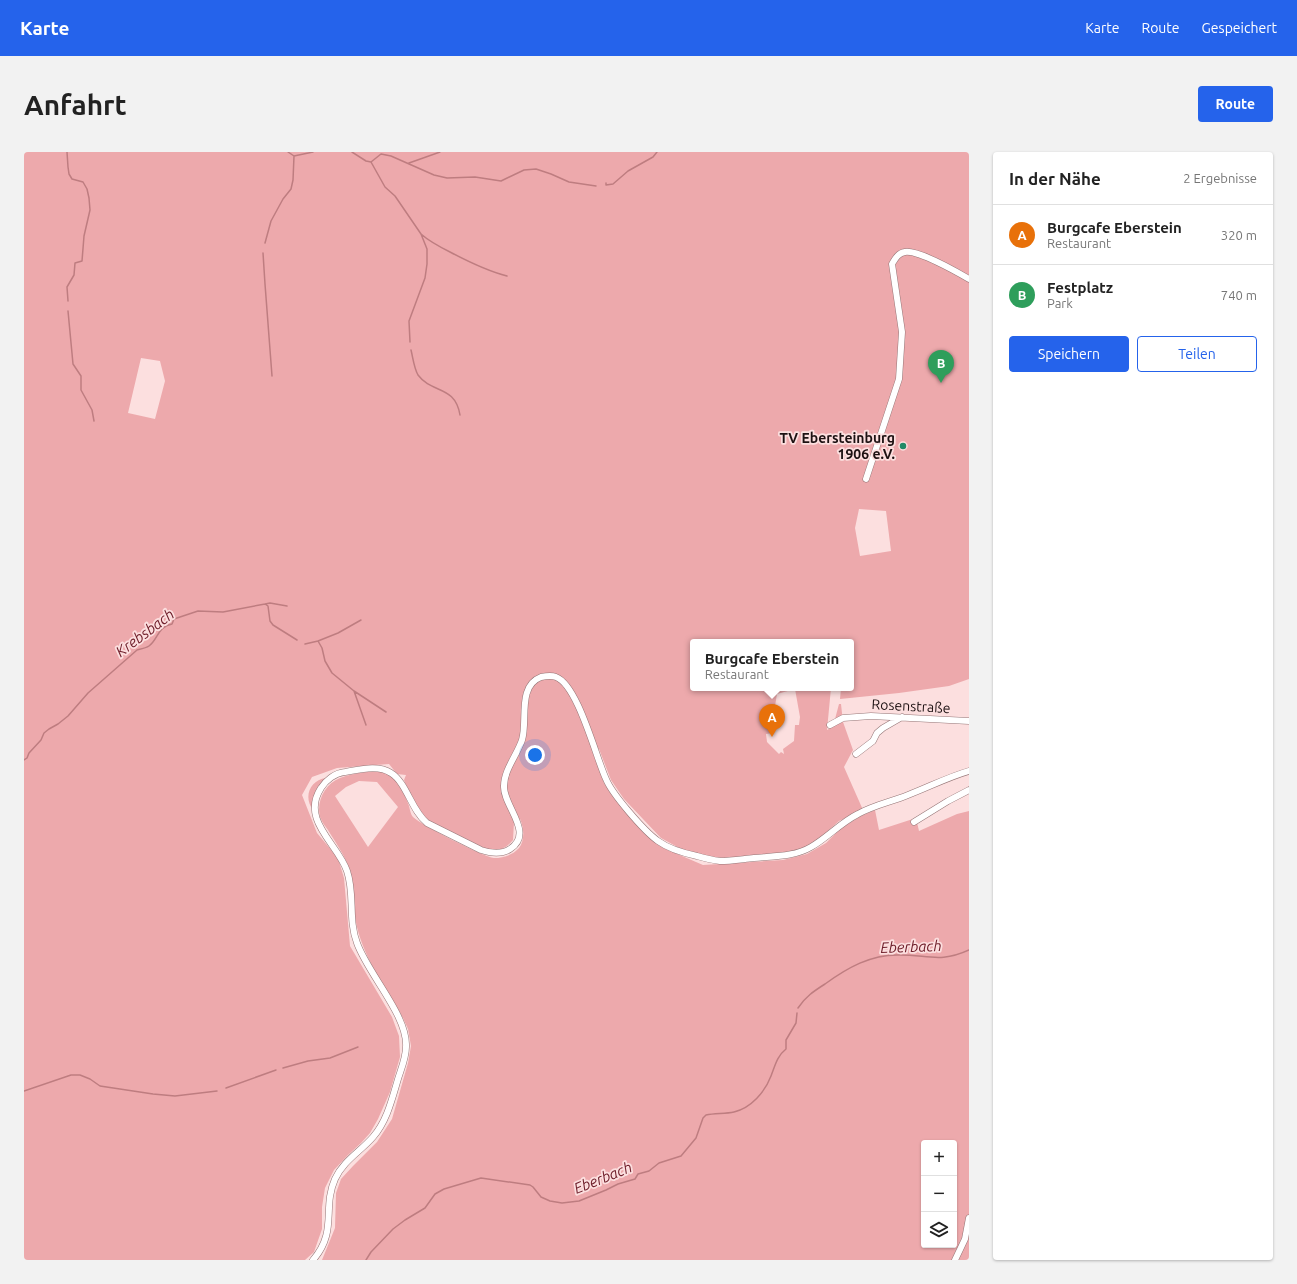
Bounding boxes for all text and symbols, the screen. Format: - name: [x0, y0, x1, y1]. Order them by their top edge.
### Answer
- text: Karte: [20, 17, 69, 39]
- text: Karte: [1085, 20, 1119, 36]
- text: Route: [1141, 20, 1180, 36]
- text: Gespeichert: [1202, 20, 1277, 36]
- button: Route: [1198, 86, 1273, 122]
- text: Anfahrt: [24, 89, 127, 120]
- text: In der Nähe: [1009, 169, 1101, 188]
- text: 2 Ergebnisse: [1183, 171, 1257, 185]
- text: Burgcafe Eberstein: [1047, 219, 1182, 236]
- text: A: [1017, 228, 1027, 242]
- text: 320 m: [1221, 228, 1257, 242]
- text: Restaurant: [1047, 236, 1111, 250]
- text: Festplatz: [1047, 279, 1113, 296]
- text: B: [1018, 288, 1026, 302]
- text: 740 m: [1221, 288, 1257, 302]
- text: Park: [1047, 296, 1073, 310]
- button: Speichern: [1009, 336, 1129, 372]
- button: Teilen: [1137, 336, 1257, 372]
- pin: B: [928, 350, 954, 383]
- place label: TV Ebersteinburg 1906 e.V.: [779, 430, 895, 462]
- marker: TV Ebersteinburg 1906 e.V.: [898, 441, 908, 451]
- water label: Krebsbach: [112, 605, 177, 660]
- popup: [690, 639, 854, 691]
- text: Burgcafe Eberstein: [705, 650, 839, 667]
- text: Restaurant: [705, 667, 769, 681]
- street label: Rosenstraße: [871, 696, 951, 716]
- pin: A: [759, 704, 785, 737]
- your location: [525, 745, 545, 765]
- water label: Eberbach: [880, 937, 942, 956]
- map controls: [921, 1140, 957, 1248]
- button: +: [921, 1140, 957, 1176]
- water label: Eberbach: [571, 1158, 634, 1197]
- button: −: [921, 1176, 957, 1212]
- button: layers: [921, 1212, 957, 1248]

